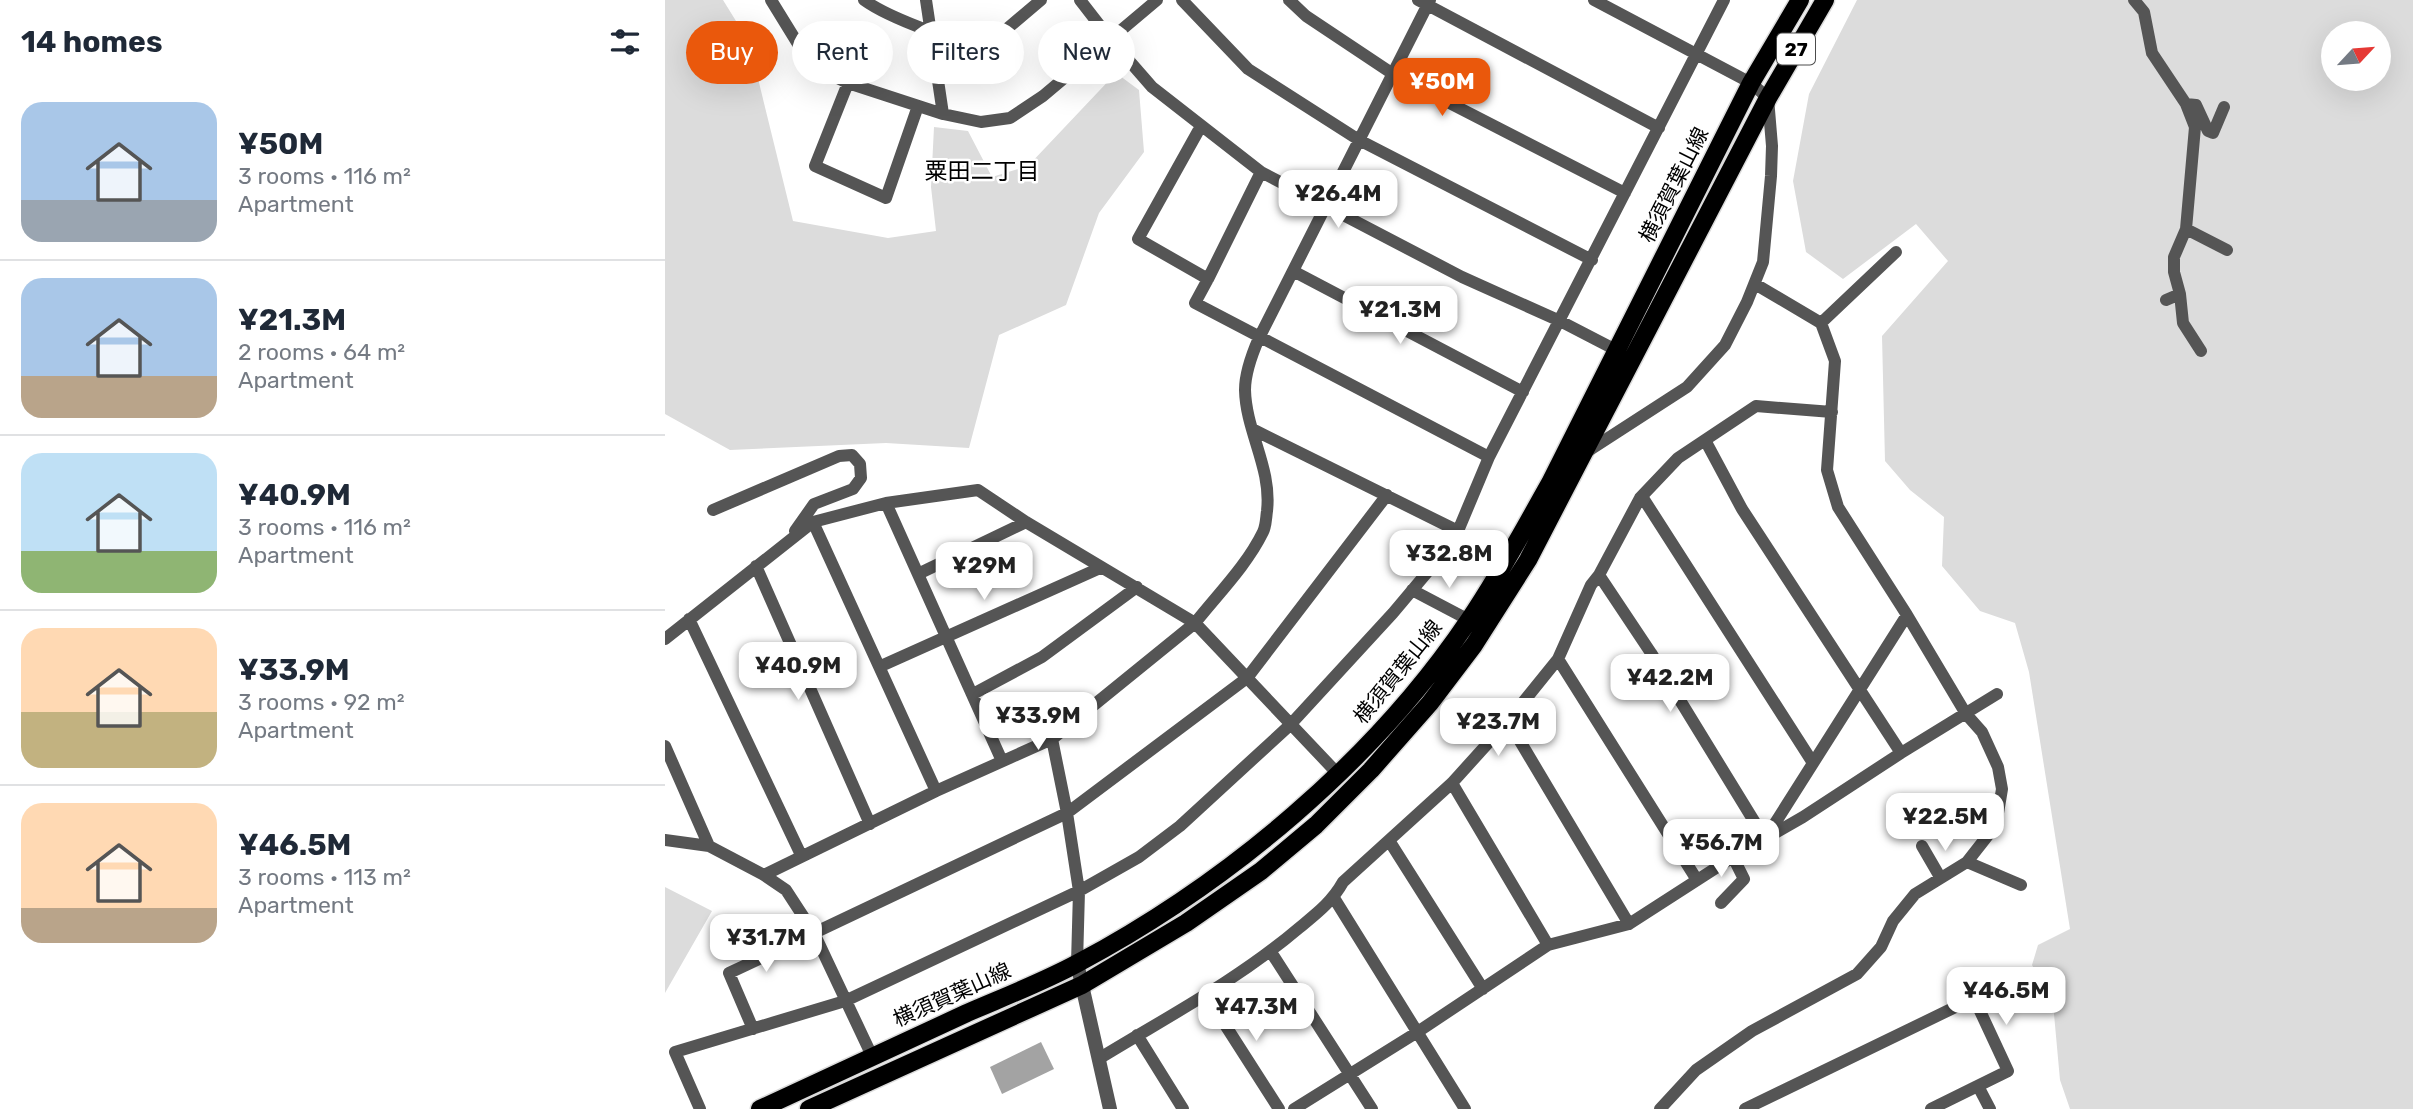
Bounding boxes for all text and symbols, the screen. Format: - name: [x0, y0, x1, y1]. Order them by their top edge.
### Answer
- chip: Buy: [686, 21, 778, 84]
- chip: Rent: [792, 21, 893, 84]
- chip: Filters: [907, 21, 1024, 84]
- chip: New: [1038, 21, 1135, 84]
- north arrow: [2321, 21, 2391, 91]
- map controls: [2321, 21, 2391, 91]
- icon: filters: [606, 23, 644, 61]
- text: 14 homes: [21, 24, 163, 60]
- road number: 27: [1777, 34, 1815, 64]
- pin: ¥50M: [1401, 58, 1483, 118]
- text: ¥50M: [1409, 67, 1475, 95]
- street label: 横須賀葉山線: [1634, 123, 1713, 247]
- text: ¥50M: [238, 126, 323, 162]
- icon: home: [77, 130, 161, 214]
- district label: 粟田二丁目: [925, 157, 1040, 185]
- text: 3 rooms · 116 m²: [238, 162, 411, 190]
- pin: ¥26.4M: [1281, 170, 1395, 230]
- text: ¥26.4M: [1295, 179, 1381, 207]
- text: Apartment: [238, 190, 354, 218]
- pin: ¥21.3M: [1343, 286, 1457, 346]
- text: ¥21.3M: [1359, 295, 1441, 323]
- text: ¥21.3M: [238, 302, 346, 338]
- icon: home: [77, 306, 161, 390]
- text: 2 rooms · 64 m²: [238, 338, 405, 366]
- text: Apartment: [238, 366, 354, 394]
- text: ¥40.9M: [238, 477, 351, 513]
- icon: home: [77, 481, 161, 565]
- text: 3 rooms · 116 m²: [238, 513, 411, 541]
- pin: ¥32.8M: [1392, 530, 1506, 590]
- text: ¥32.8M: [1406, 539, 1493, 567]
- text: Apartment: [238, 541, 354, 569]
- pin: ¥29M: [943, 542, 1025, 602]
- text: ¥29M: [952, 551, 1016, 579]
- street label: 横須賀葉山線: [1348, 615, 1447, 729]
- pin: ¥40.9M: [741, 642, 855, 702]
- text: ¥40.9M: [755, 651, 841, 679]
- text: ¥33.9M: [238, 652, 350, 688]
- pin: ¥42.2M: [1613, 654, 1727, 714]
- icon: home: [77, 656, 161, 740]
- text: ¥42.2M: [1626, 663, 1714, 691]
- text: 3 rooms · 92 m²: [238, 688, 404, 716]
- pin: ¥33.9M: [981, 692, 1095, 752]
- pin: ¥23.7M: [1441, 698, 1555, 758]
- text: ¥33.9M: [995, 701, 1081, 729]
- text: ¥23.7M: [1456, 707, 1540, 735]
- text: Apartment: [238, 716, 354, 744]
- pin: ¥22.5M: [1888, 794, 2002, 853]
- text: ¥22.5M: [1902, 802, 1988, 830]
- pin: ¥56.7M: [1664, 820, 1778, 879]
- text: ¥46.5M: [238, 827, 351, 863]
- text: ¥56.7M: [1679, 828, 1763, 856]
- icon: home: [77, 831, 161, 915]
- text: 3 rooms · 113 m²: [238, 863, 411, 891]
- text: Apartment: [238, 891, 354, 919]
- pin: ¥31.7M: [709, 914, 823, 974]
- text: ¥31.7M: [726, 923, 806, 951]
- street label: 横須賀葉山線: [889, 957, 1014, 1032]
- pin: ¥46.5M: [1949, 968, 2063, 1027]
- text: ¥46.5M: [1963, 976, 2049, 1004]
- pin: ¥47.3M: [1199, 984, 1313, 1043]
- text: ¥47.3M: [1214, 992, 1298, 1020]

